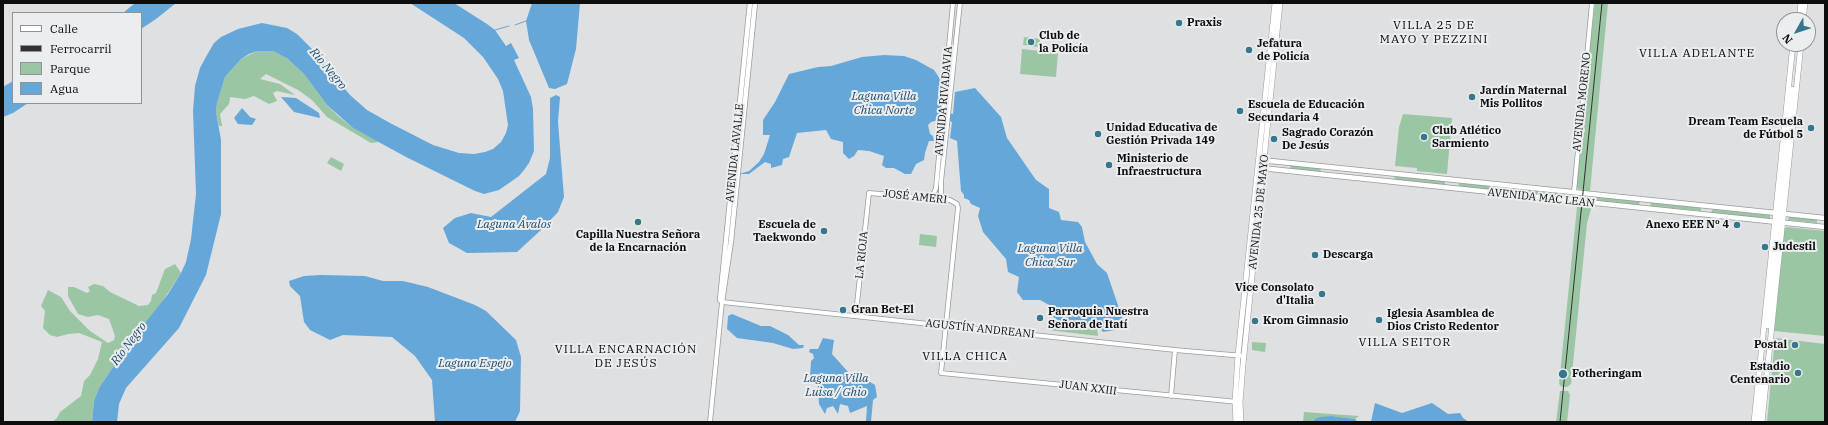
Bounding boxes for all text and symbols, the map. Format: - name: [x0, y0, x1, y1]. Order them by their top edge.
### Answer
- legend: [12, 12, 142, 104]
- north arrow: [1776, 12, 1816, 52]
- place label: Praxis: [1187, 16, 1222, 30]
- marker: Praxis: [1174, 18, 1184, 28]
- district label: VILLA 25 DE MAYO Y PEZZINI: [1379, 19, 1489, 47]
- text: Calle: [50, 21, 78, 36]
- place label: Club de la Policía: [1039, 29, 1088, 55]
- text: N: [1779, 31, 1796, 47]
- marker: Club de la Policía: [1026, 37, 1036, 47]
- place label: Jefatura de Policía: [1257, 37, 1309, 63]
- text: Ferrocarril: [50, 41, 112, 56]
- water label: Río Negro: [306, 45, 350, 93]
- marker: Jefatura de Policía: [1244, 45, 1254, 55]
- street label: AVENIDA RIVADAVIA: [933, 46, 955, 156]
- district label: VILLA ADELANTE: [1639, 47, 1755, 61]
- street label: AVENIDA MORENO: [1570, 52, 1594, 152]
- text: Parque: [50, 61, 90, 76]
- text: Agua: [50, 81, 79, 96]
- place label: Jardín Maternal Mis Pollitos: [1480, 84, 1567, 110]
- water label: Laguna Villa Chica Norte: [851, 90, 917, 118]
- marker: Jardín Maternal Mis Pollitos: [1467, 92, 1477, 102]
- place label: Escuela de Educación Secundaria 4: [1248, 98, 1365, 124]
- street label: AVENIDA LAVALLE: [723, 103, 747, 203]
- marker: Escuela de Educación Secundaria 4: [1235, 106, 1245, 116]
- place label: Dream Team Escuela de Fútbol 5: [1688, 115, 1803, 141]
- place label: Unidad Educativa de Gestión Privada 149: [1106, 121, 1217, 147]
- marker: Dream Team Escuela de Fútbol 5: [1806, 123, 1816, 133]
- place label: Club Atlético Sarmiento: [1432, 124, 1501, 150]
- place label: Sagrado Corazón De Jesús: [1282, 126, 1374, 152]
- marker: Unidad Educativa de Gestión Privada 149: [1093, 129, 1103, 139]
- marker: Club Atlético Sarmiento: [1419, 132, 1429, 142]
- marker: Sagrado Corazón De Jesús: [1269, 134, 1279, 144]
- place label: Ministerio de Infraestructura: [1117, 152, 1202, 178]
- street label: AVENIDA 25 DE MAYO: [1246, 154, 1272, 270]
- marker: Ministerio de Infraestructura: [1104, 160, 1114, 170]
- street label: AVENIDA MAC LEAN: [1487, 186, 1595, 210]
- street label: JOSÉ AMERI: [882, 187, 948, 207]
- marker: Capilla Nuestra Señora de la Encarnación: [633, 217, 643, 227]
- water label: Laguna Ávalos: [477, 218, 551, 232]
- place label: Escuela de Taekwondo: [753, 218, 816, 244]
- place label: Anexo EEE Nº 4: [1646, 218, 1729, 232]
- marker: Anexo EEE Nº 4: [1732, 220, 1742, 230]
- marker: Escuela de Taekwondo: [819, 226, 829, 236]
- place label: Capilla Nuestra Señora de la Encarnación: [576, 228, 700, 254]
- street label: LA RIOJA: [853, 230, 871, 280]
- place label: Judestil: [1773, 240, 1816, 254]
- water label: Laguna Villa Chica Sur: [1017, 242, 1083, 270]
- marker: Judestil: [1760, 242, 1770, 252]
- place label: Descarga: [1323, 248, 1373, 262]
- marker: Descarga: [1310, 250, 1320, 260]
- place label: Vice Consolato d'Italia: [1235, 281, 1314, 307]
- marker: Vice Consolato d'Italia: [1317, 289, 1327, 299]
- place label: Gran Bet-El: [851, 303, 914, 317]
- marker: Gran Bet-El: [838, 305, 848, 315]
- place label: Parroquia Nuestra Señora de Itatí: [1048, 305, 1149, 331]
- place label: Iglesia Asamblea de Dios Cristo Redentor: [1387, 307, 1499, 333]
- marker: Parroquia Nuestra Señora de Itatí: [1035, 313, 1045, 323]
- place label: Krom Gimnasio: [1263, 314, 1349, 328]
- marker: Iglesia Asamblea de Dios Cristo Redentor: [1374, 315, 1384, 325]
- marker: Krom Gimnasio: [1250, 316, 1260, 326]
- street label: AGUSTÍN ANDREANI: [925, 317, 1035, 341]
- water label: Río Negro: [108, 320, 150, 368]
- district label: VILLA SEITOR: [1359, 336, 1451, 350]
- place label: Postal: [1754, 338, 1787, 352]
- marker: Postal: [1790, 340, 1800, 350]
- district label: VILLA ENCARNACIÓN DE JESÚS: [555, 343, 697, 371]
- district label: VILLA CHICA: [922, 350, 1008, 364]
- water label: Laguna Espejo: [438, 357, 512, 371]
- place label: Estadio Centenario: [1730, 360, 1790, 386]
- place label: Fotheringam: [1572, 367, 1642, 381]
- marker: Fotheringam: [1557, 368, 1569, 380]
- marker: Estadio Centenario: [1793, 368, 1803, 378]
- water label: Laguna Villa Luisa / Ghio: [803, 372, 869, 400]
- street label: JUAN XXIII: [1059, 378, 1117, 398]

